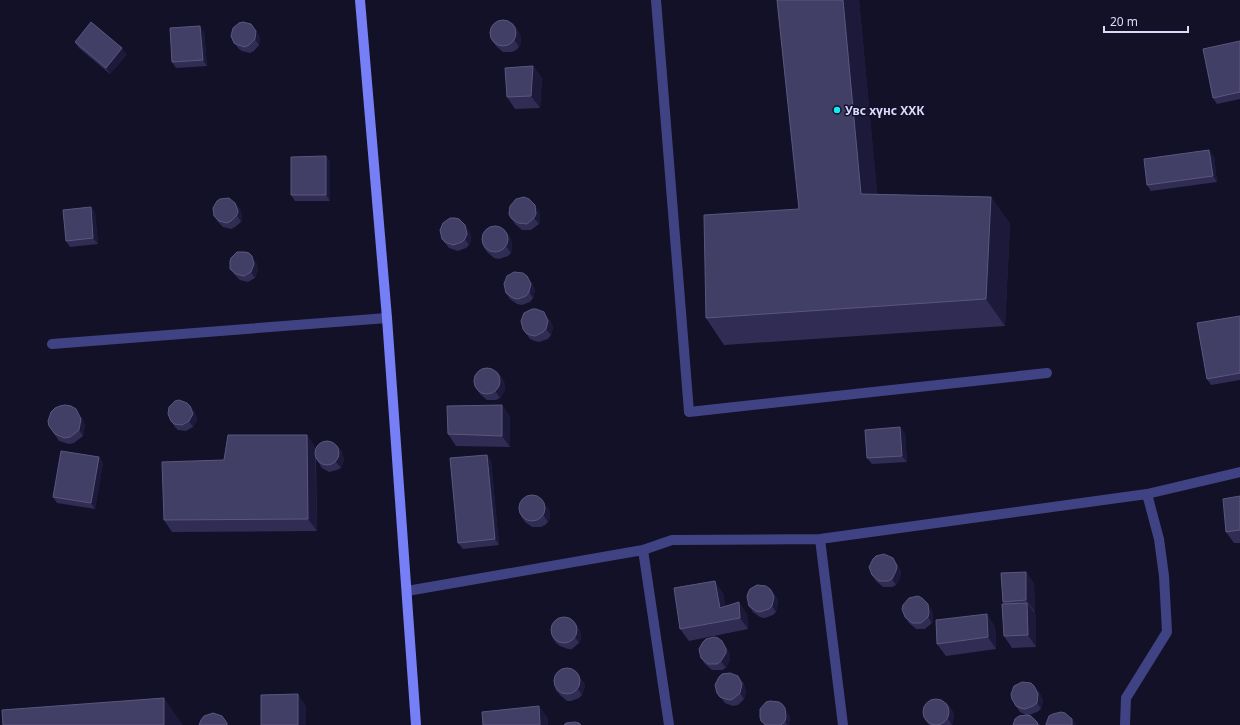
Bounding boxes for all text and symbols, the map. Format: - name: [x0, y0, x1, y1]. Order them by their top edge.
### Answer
- scale bar: [1104, 8, 1188, 34]
- text: 20 m: [1110, 13, 1138, 30]
- place label: Увс хүнс ХХК: [845, 102, 925, 119]
- marker: Увс хүнс ХХК: [832, 105, 842, 115]

